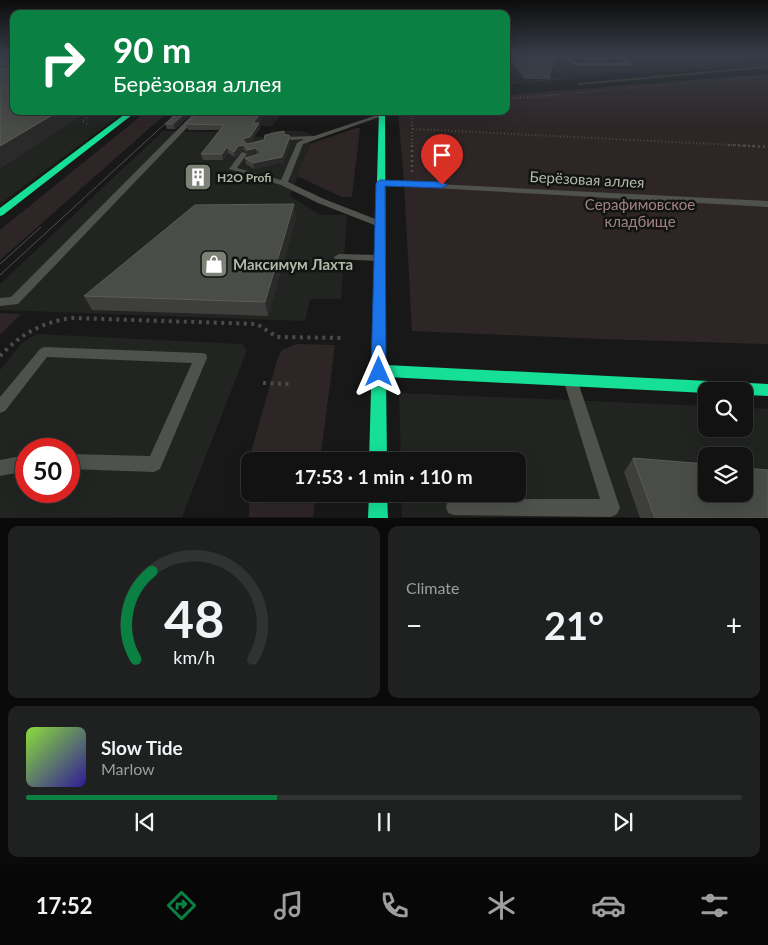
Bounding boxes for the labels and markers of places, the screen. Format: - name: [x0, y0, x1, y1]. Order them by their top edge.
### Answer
- pin: [421, 134, 463, 185]
- building icon: H2O Profi: [183, 162, 213, 192]
- place label: H2O Profi: [217, 170, 271, 185]
- shop icon: Максимум Лахта: [199, 249, 229, 279]
- place label: Максимум Лахта: [233, 255, 353, 273]

